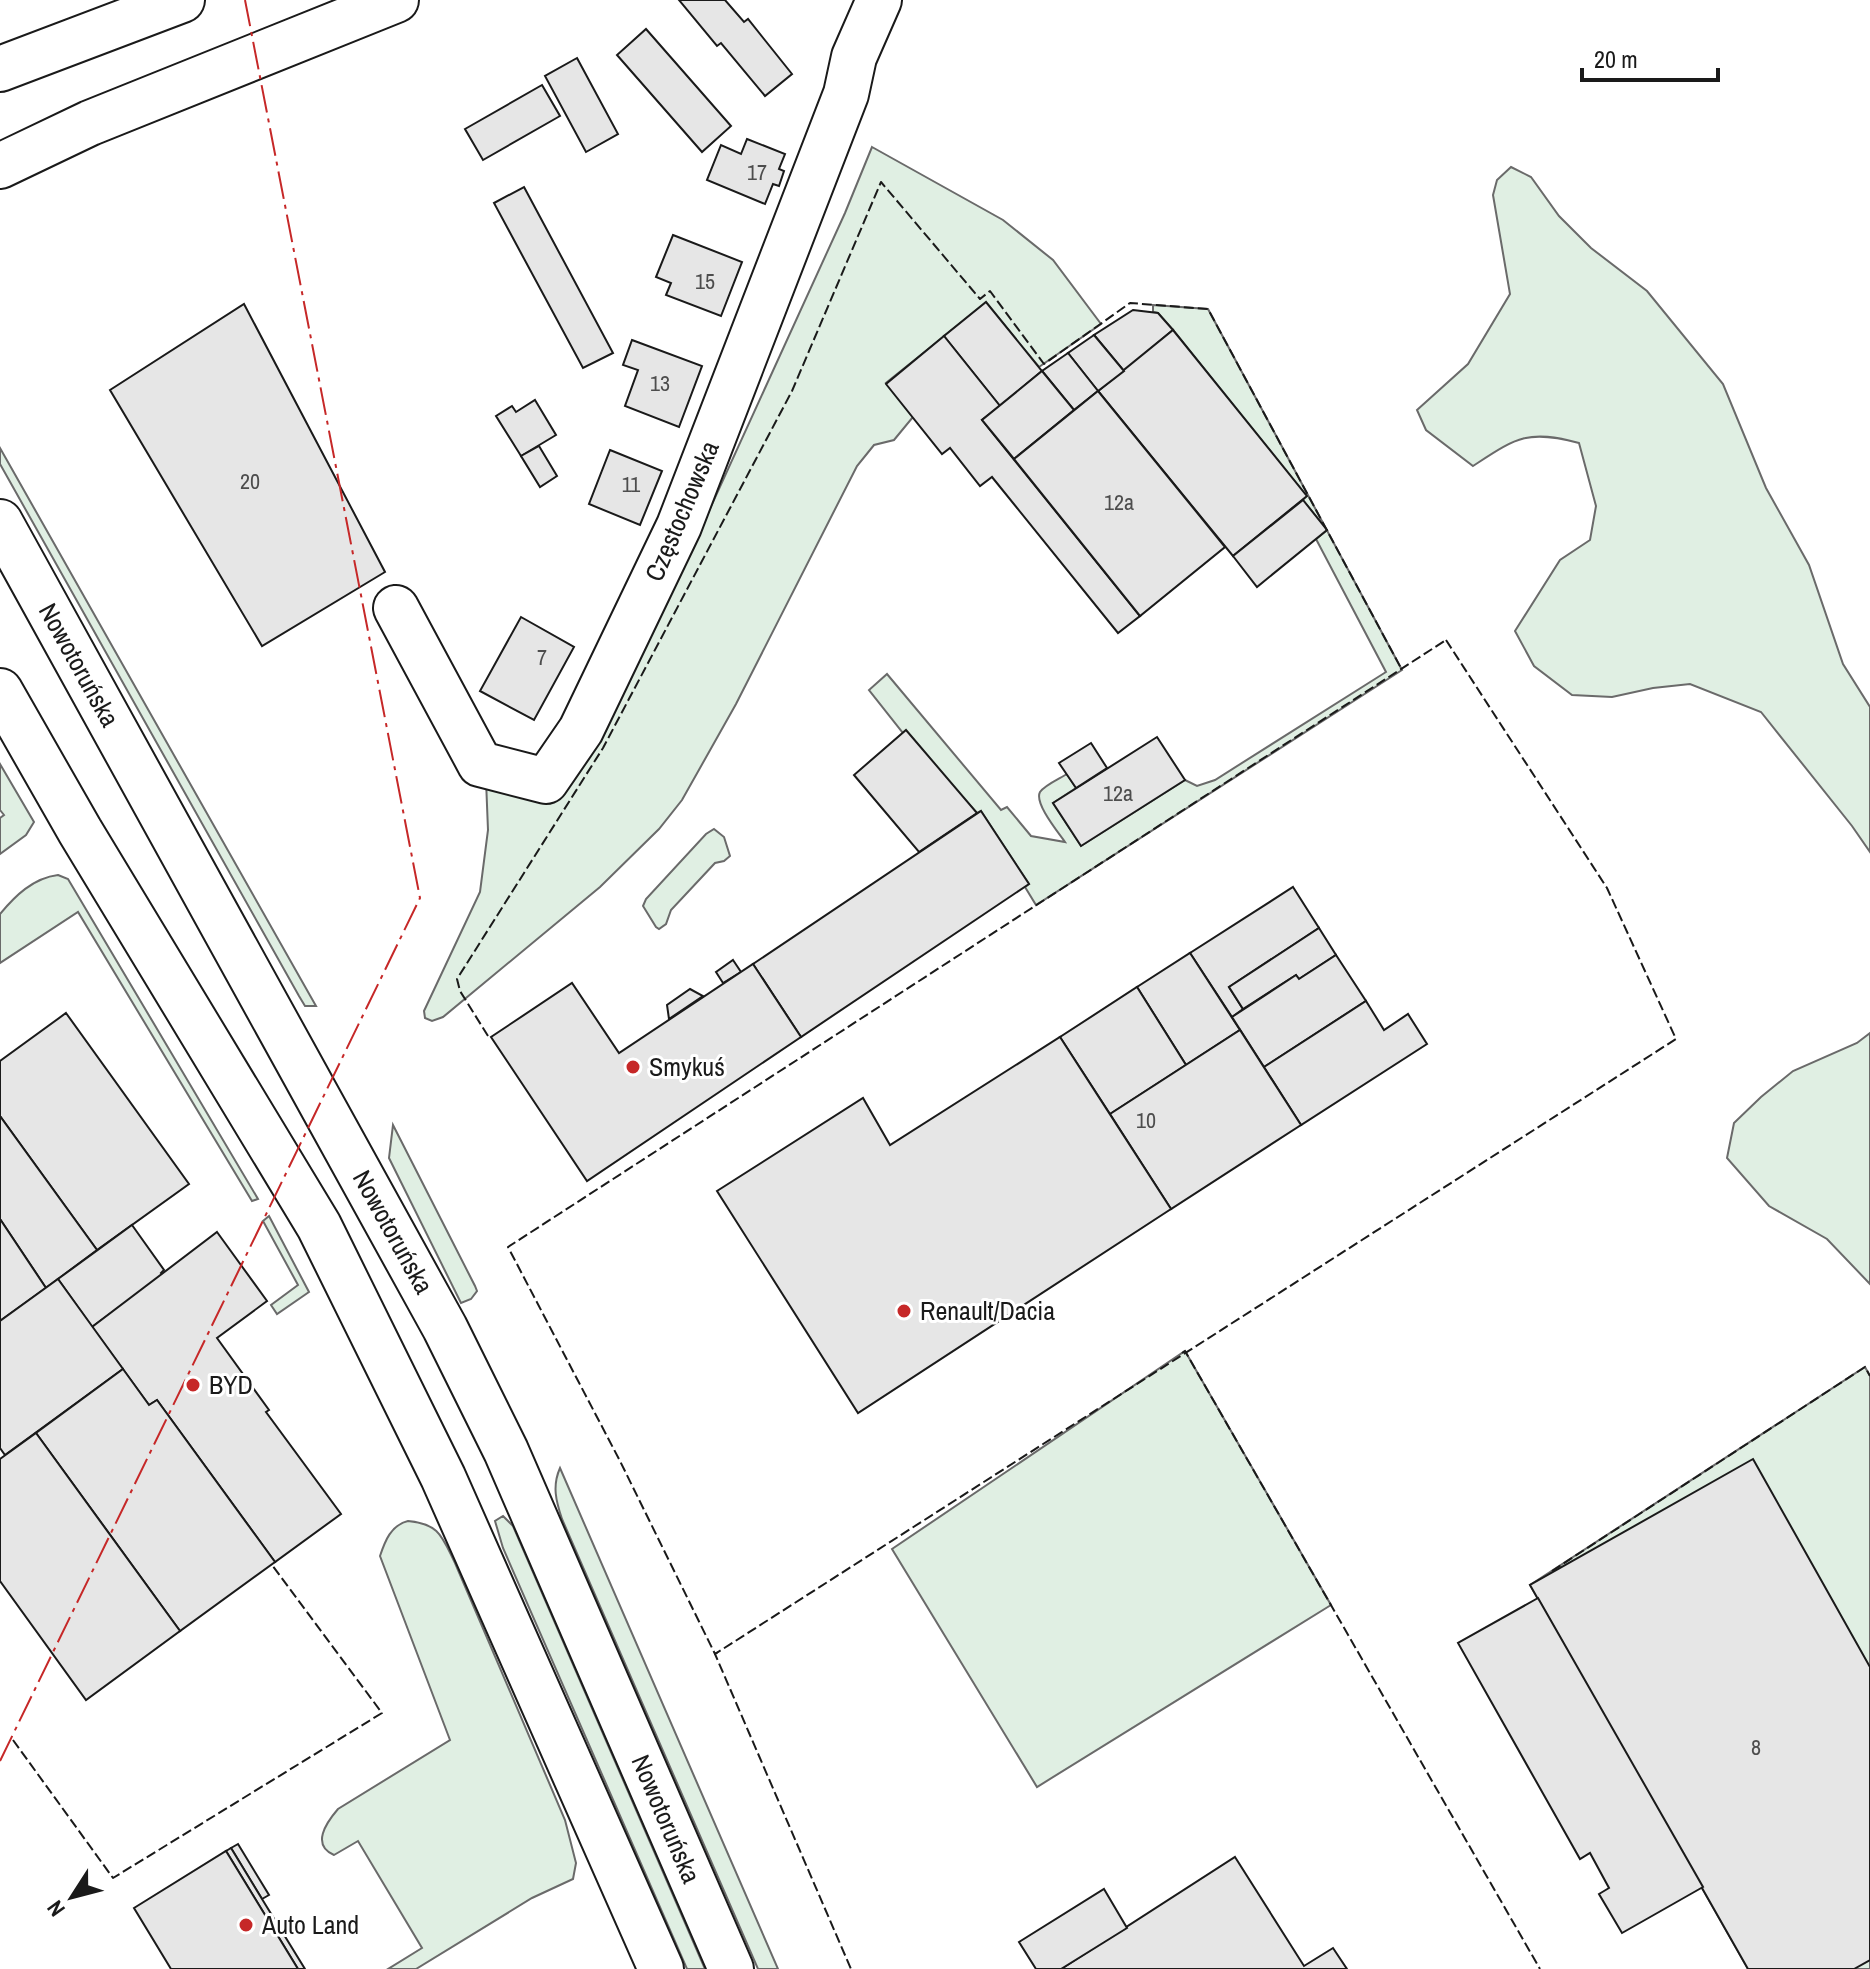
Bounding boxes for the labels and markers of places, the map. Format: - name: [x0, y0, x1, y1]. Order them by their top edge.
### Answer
- place label: Smykuś: [649, 1049, 725, 1084]
- marker: Smykuś: [624, 1058, 642, 1076]
- place label: Renault/Dacia: [920, 1293, 1055, 1328]
- marker: Renault/Dacia: [895, 1302, 913, 1320]
- place label: BYD: [209, 1367, 253, 1402]
- marker: BYD: [184, 1376, 202, 1394]
- place label: Auto Land: [261, 1907, 359, 1942]
- marker: Auto Land: [237, 1916, 255, 1934]

